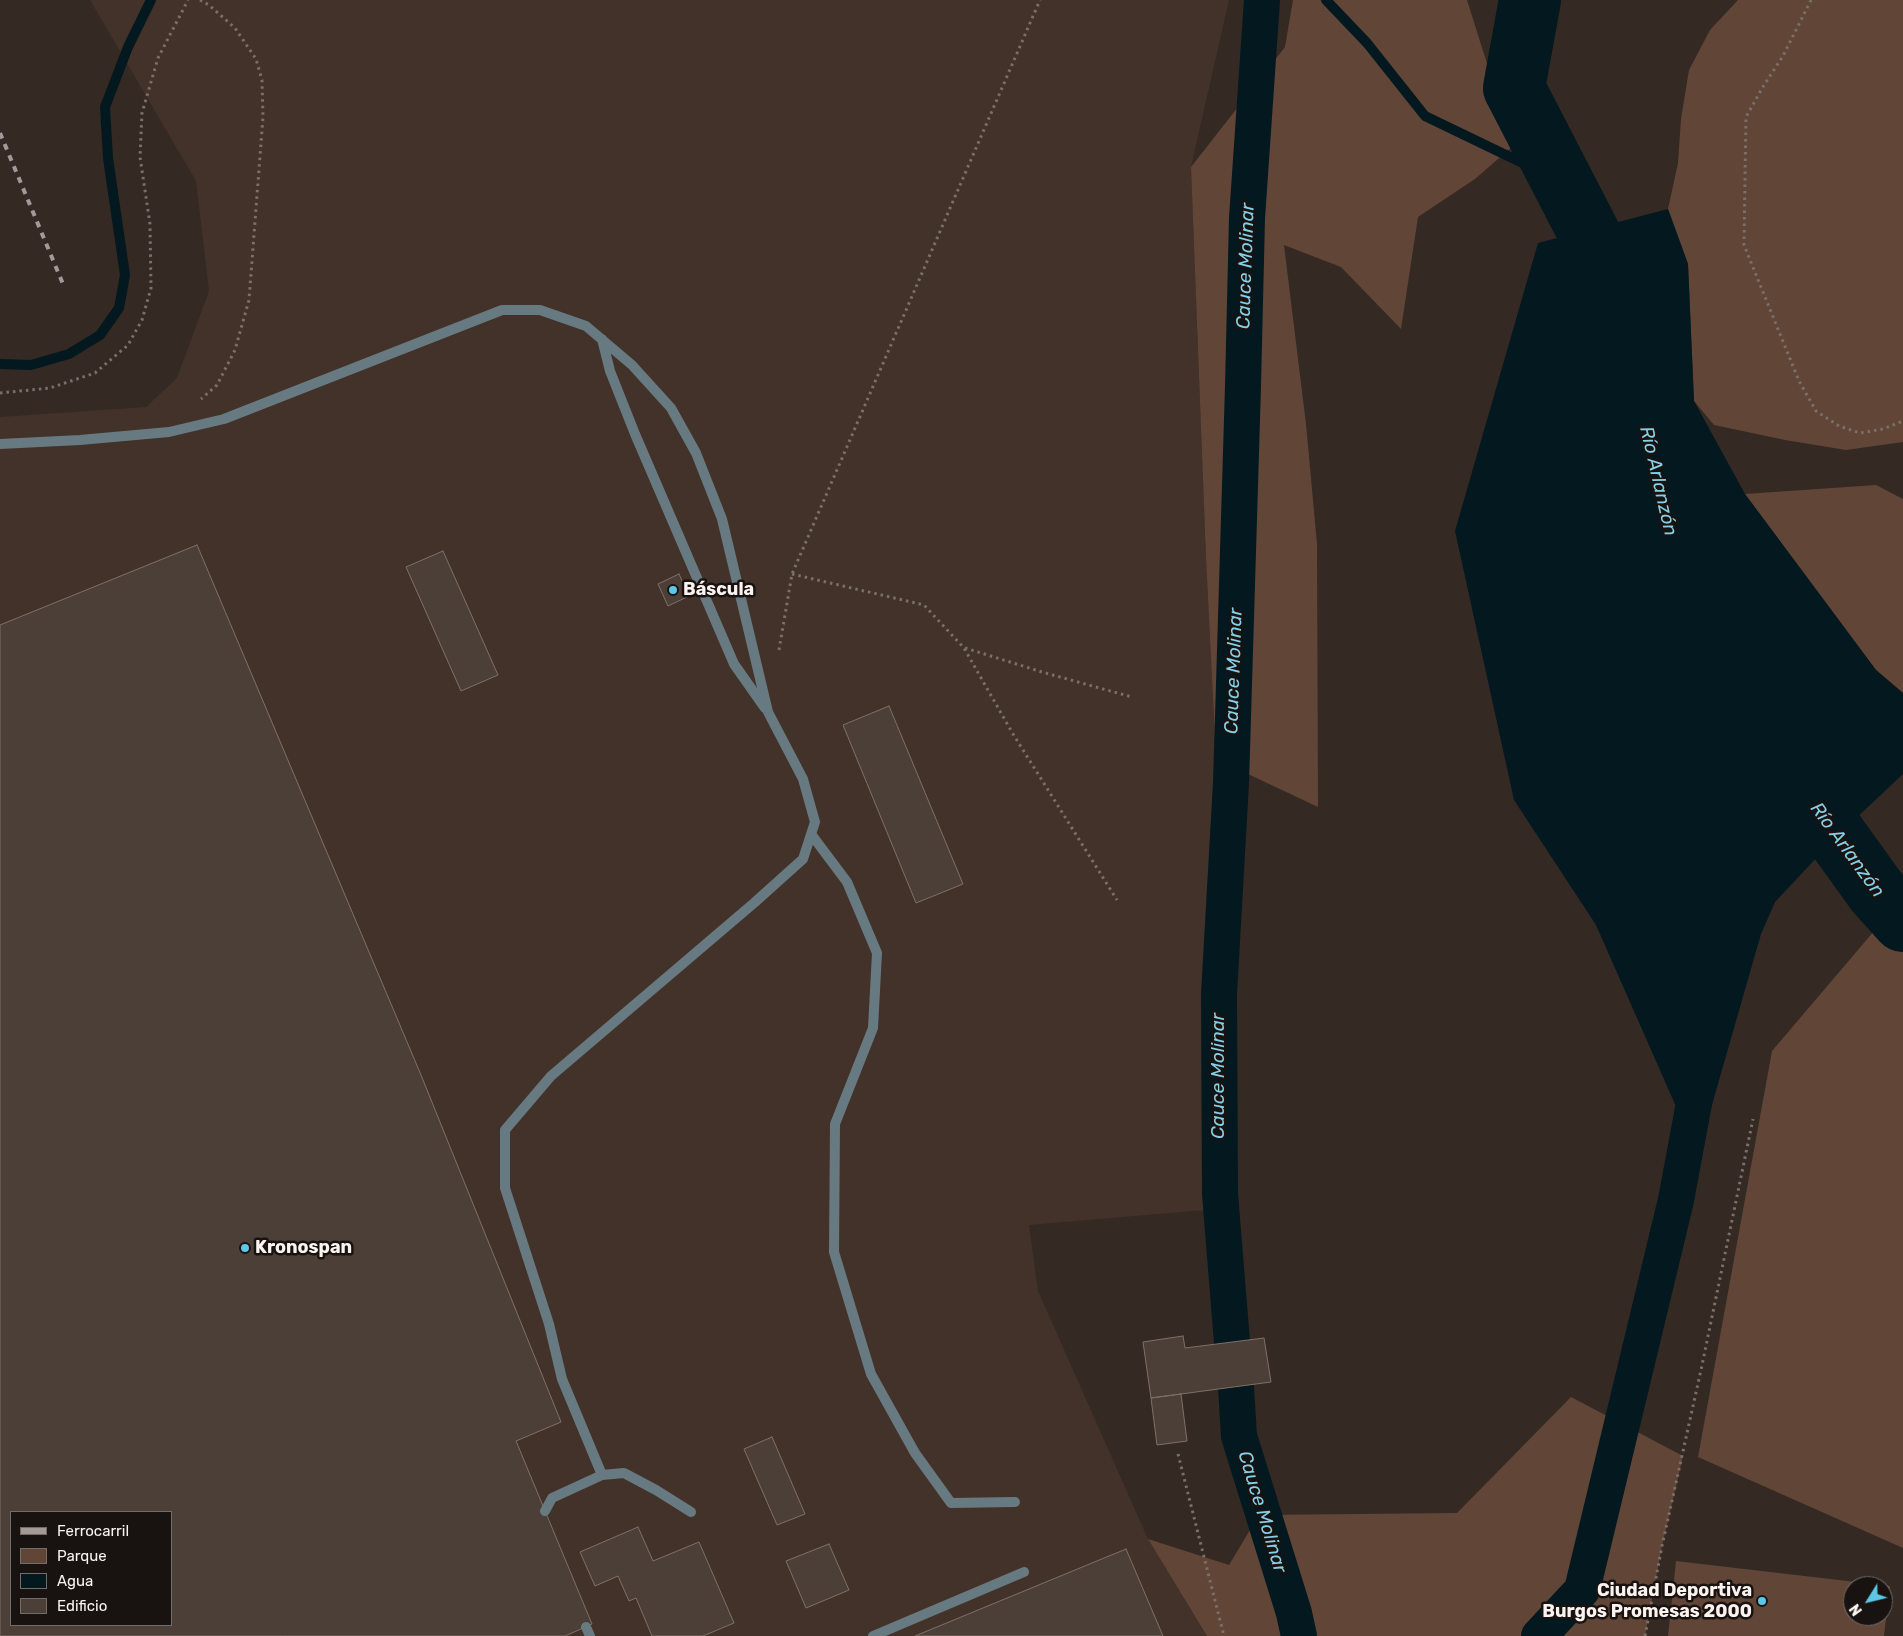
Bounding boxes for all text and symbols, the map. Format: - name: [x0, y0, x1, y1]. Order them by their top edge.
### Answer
- water label: Cauce Molinar: [1232, 203, 1260, 329]
- water label: Río Arlanzón: [1634, 424, 1682, 538]
- place label: Báscula: [683, 579, 754, 601]
- marker: Báscula: [667, 584, 679, 596]
- water label: Cauce Molinar: [1220, 608, 1248, 734]
- water label: Río Arlanzón: [1805, 798, 1889, 902]
- water label: Cauce Molinar: [1208, 1013, 1230, 1139]
- place label: Kronospan: [255, 1237, 352, 1259]
- marker: Kronospan: [239, 1242, 251, 1254]
- water label: Cauce Molinar: [1233, 1448, 1291, 1576]
- legend: [10, 1511, 172, 1626]
- text: Ferrocarril: [57, 1522, 129, 1540]
- text: Parque: [57, 1547, 107, 1565]
- text: Agua: [57, 1572, 93, 1590]
- north arrow: [1843, 1576, 1893, 1626]
- place label: Ciudad Deportiva Burgos Promesas 2000: [1542, 1580, 1752, 1622]
- marker: Ciudad Deportiva Burgos Promesas 2000: [1756, 1595, 1768, 1607]
- text: Edificio: [57, 1597, 107, 1615]
- text: N: [1846, 1600, 1866, 1619]

